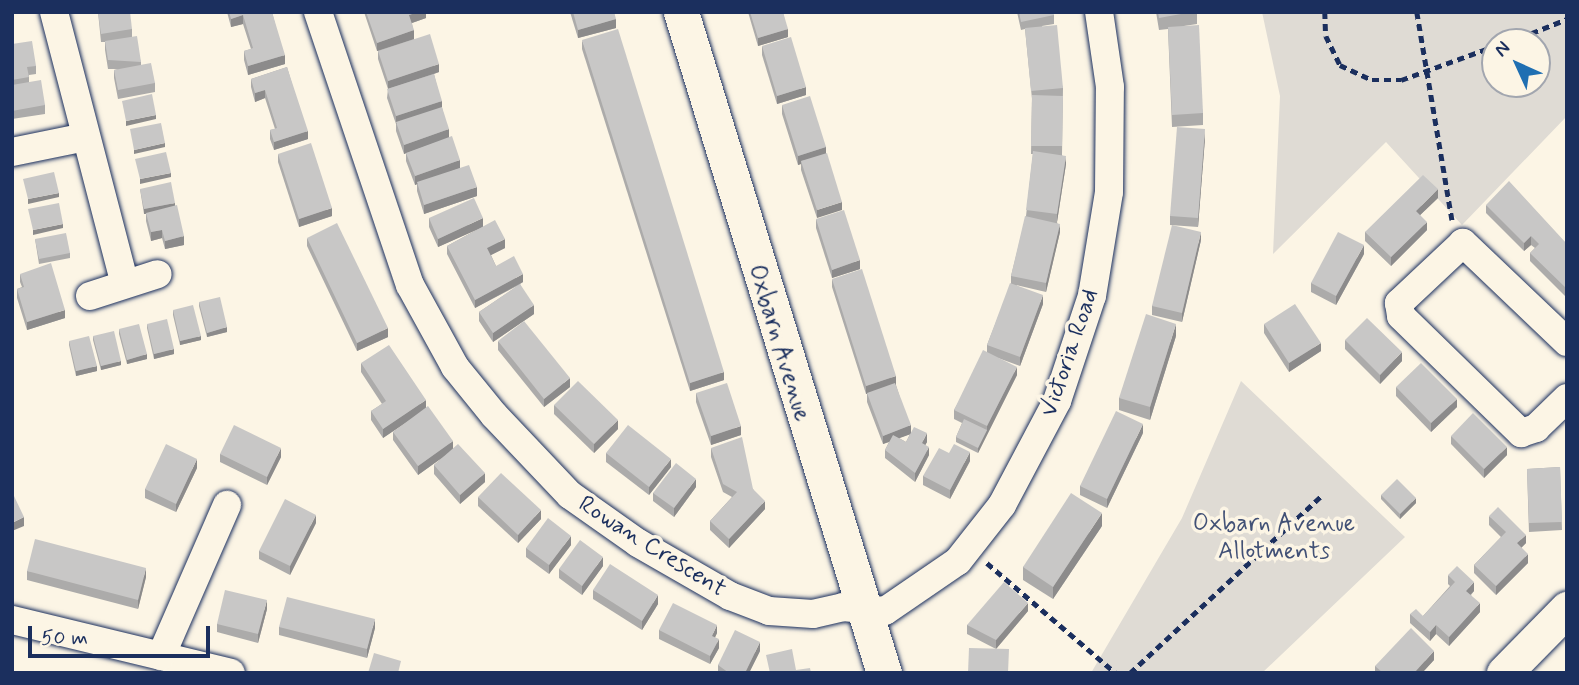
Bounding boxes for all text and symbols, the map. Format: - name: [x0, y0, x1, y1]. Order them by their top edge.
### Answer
- north arrow: [1481, 28, 1551, 98]
- text: N: [1489, 36, 1516, 63]
- street label: Oxbarn Avenue: [742, 263, 816, 423]
- street label: Victoria Road: [1035, 285, 1105, 421]
- street label: Rowan Crescent: [573, 490, 731, 604]
- park label: Oxbarn Avenue Allotments: [1194, 510, 1354, 566]
- scale bar: [32, 612, 214, 656]
- text: 50 m: [41, 624, 88, 652]

